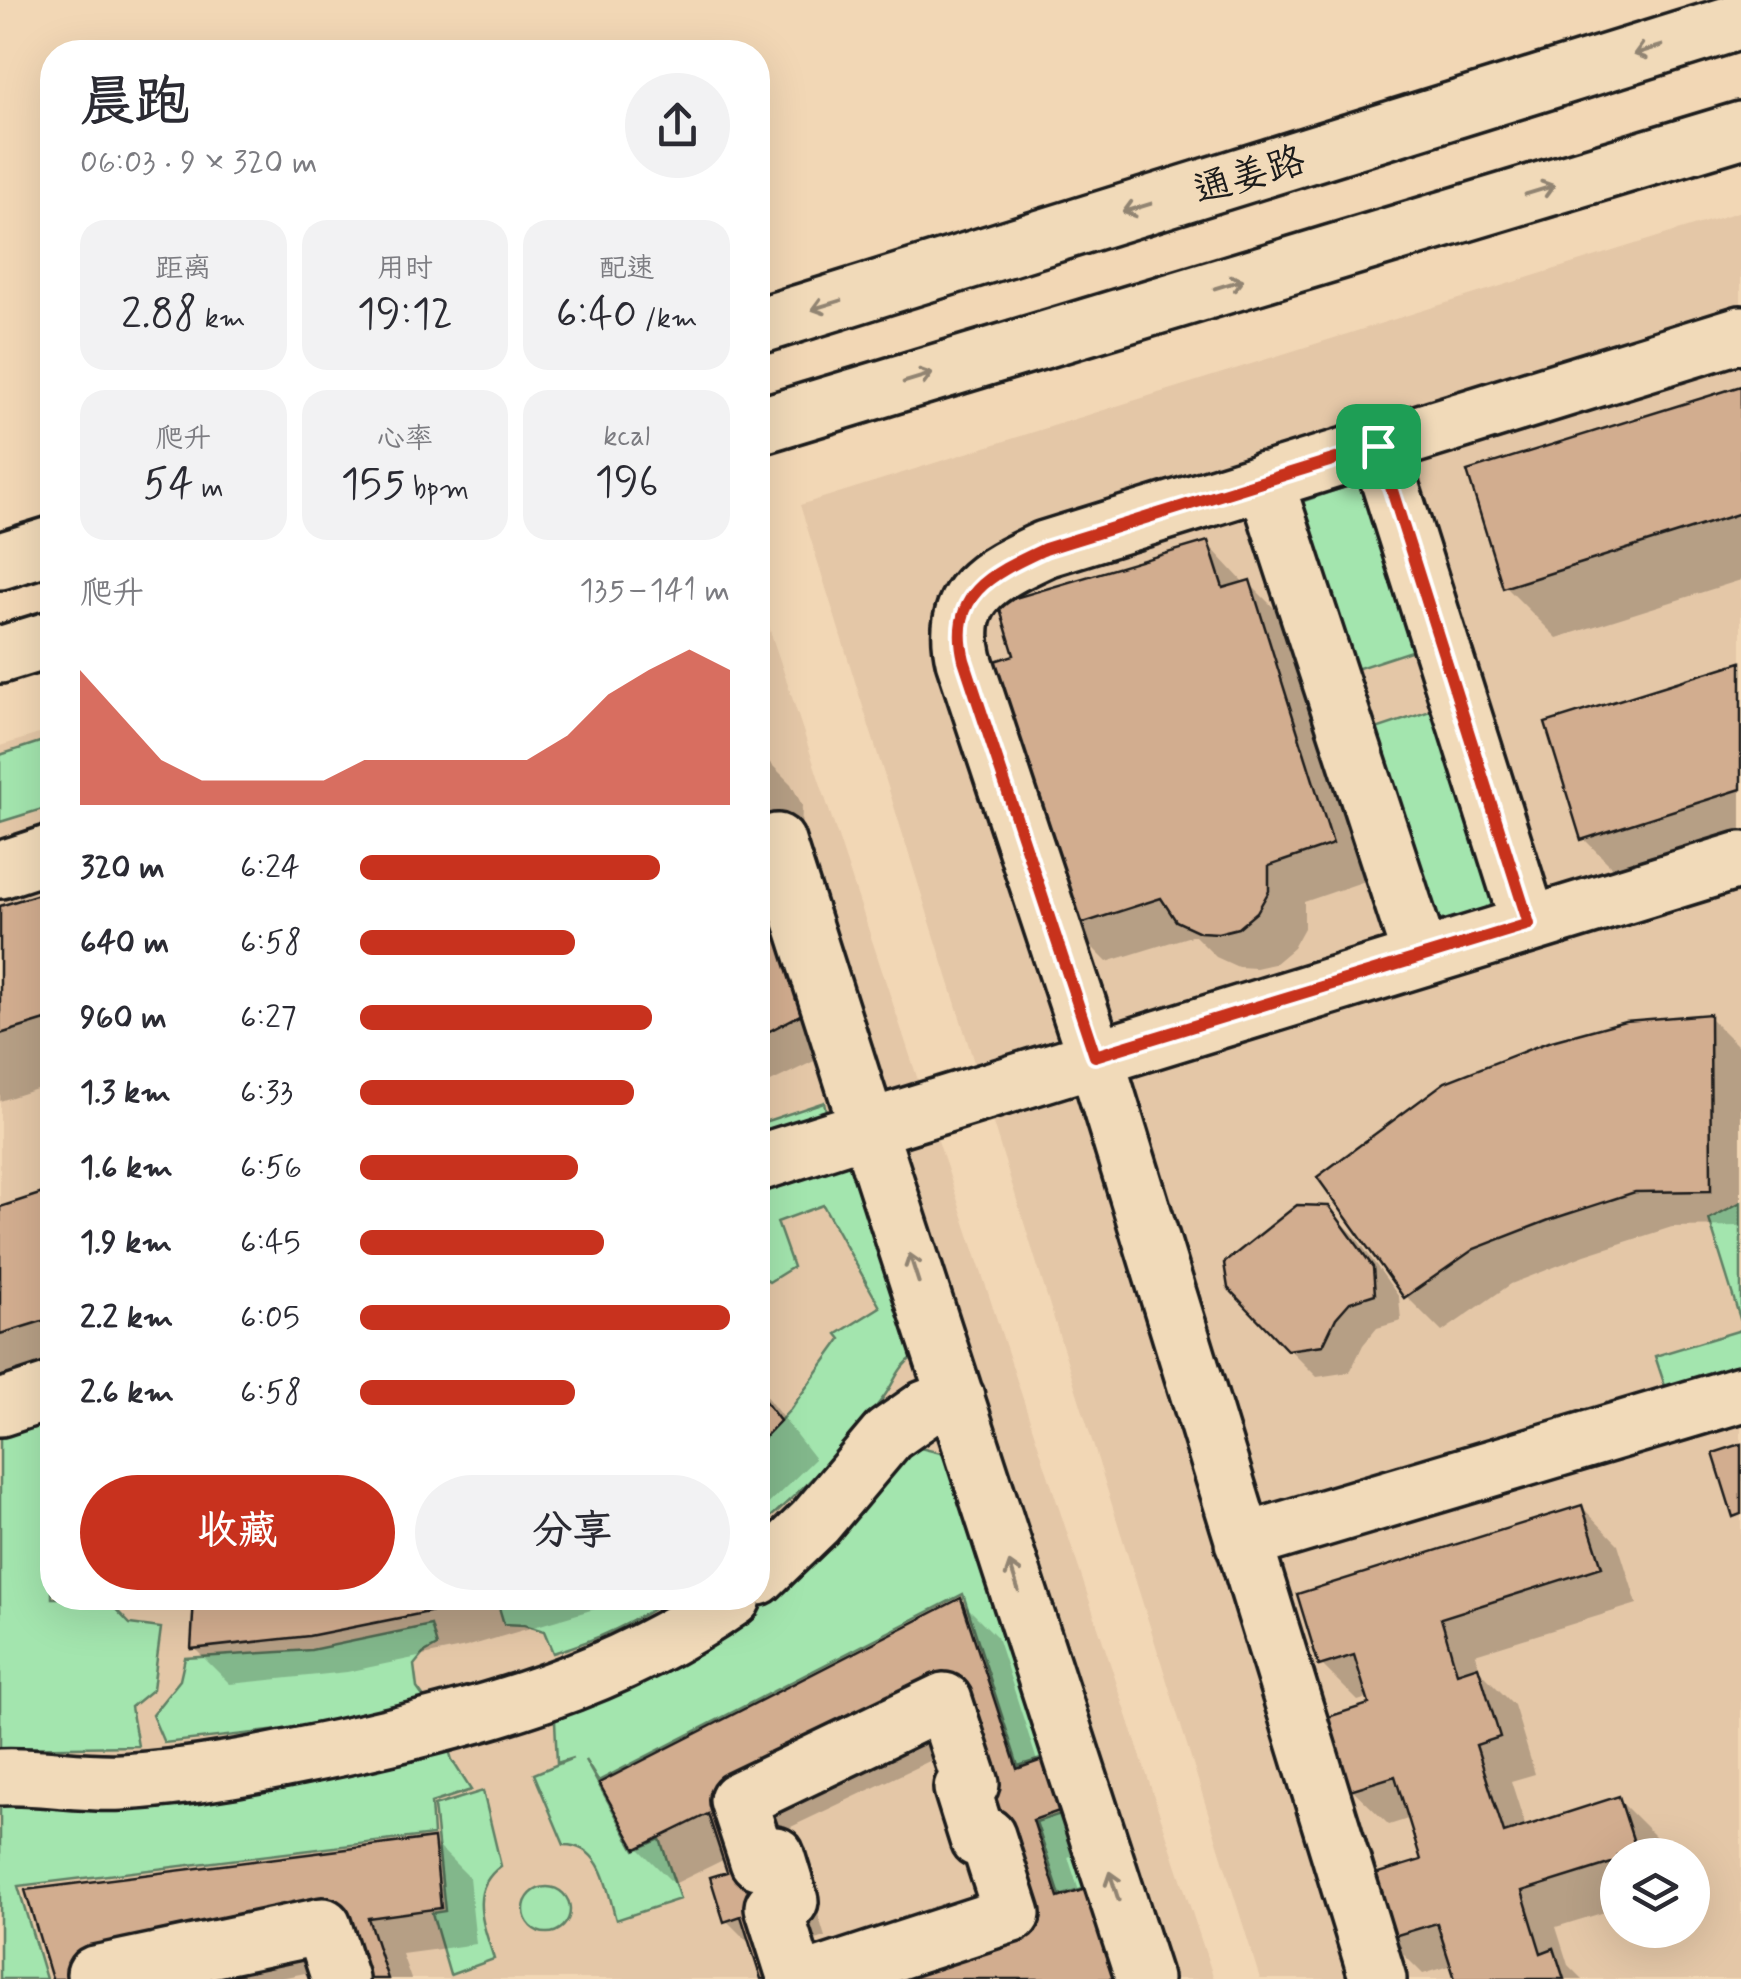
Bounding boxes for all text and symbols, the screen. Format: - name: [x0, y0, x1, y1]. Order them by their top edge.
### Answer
- one-way arrow: [1633, 42, 1664, 60]
- text: 晨跑: [80, 68, 190, 140]
- button: share: [625, 73, 730, 178]
- street label: 通姜路: [1188, 136, 1311, 216]
- text: 06:03 · 9 × 320 m: [80, 142, 317, 184]
- one-way arrow: [1524, 180, 1555, 198]
- one-way arrow: [1122, 201, 1153, 219]
- text: 距离: [155, 251, 211, 288]
- text: 用时: [377, 251, 433, 288]
- text: 配速: [599, 251, 655, 288]
- one-way arrow: [1213, 274, 1244, 292]
- text: 2.88: [121, 288, 197, 343]
- text: 19:12: [357, 288, 453, 343]
- text: 6:40: [556, 288, 637, 343]
- one-way arrow: [811, 297, 843, 315]
- text: km: [197, 301, 246, 338]
- text: /km: [637, 301, 698, 338]
- one-way arrow: [902, 368, 933, 386]
- pin: [1336, 404, 1421, 489]
- text: kcal: [603, 419, 650, 456]
- icon: arrive: [1351, 419, 1406, 474]
- text: 爬升: [155, 421, 211, 458]
- text: 心率: [377, 421, 433, 458]
- text: 196: [595, 456, 658, 511]
- text: 54: [143, 458, 194, 513]
- text: 155: [341, 458, 405, 513]
- text: m: [194, 471, 224, 508]
- text: bpm: [405, 471, 469, 508]
- text: 135–141 m: [579, 570, 730, 612]
- text: 爬升: [80, 573, 144, 615]
- text: 320 m: [80, 847, 165, 889]
- text: 6:24: [240, 847, 300, 889]
- text: 640 m: [80, 922, 169, 964]
- text: 6:58: [240, 922, 302, 964]
- text: 960 m: [80, 997, 167, 1039]
- text: 6:27: [240, 997, 297, 1039]
- text: 1.3 km: [80, 1072, 171, 1114]
- text: 6:33: [240, 1072, 293, 1114]
- text: 1.6 km: [80, 1147, 173, 1189]
- text: 6:56: [240, 1147, 302, 1189]
- text: 1.9 km: [80, 1222, 172, 1264]
- text: 6:45: [240, 1222, 301, 1264]
- one-way arrow: [903, 1253, 921, 1284]
- text: 2.2 km: [80, 1297, 173, 1339]
- text: 6:05: [240, 1297, 300, 1339]
- text: 2.6 km: [80, 1372, 174, 1414]
- text: 6:58: [240, 1372, 302, 1414]
- button: 收藏: [80, 1475, 395, 1590]
- button: 分享: [415, 1475, 730, 1590]
- one-way arrow: [1004, 1562, 1022, 1593]
- map controls: [1600, 1838, 1710, 1948]
- button: layers: [1600, 1838, 1710, 1948]
- one-way arrow: [1104, 1871, 1122, 1903]

